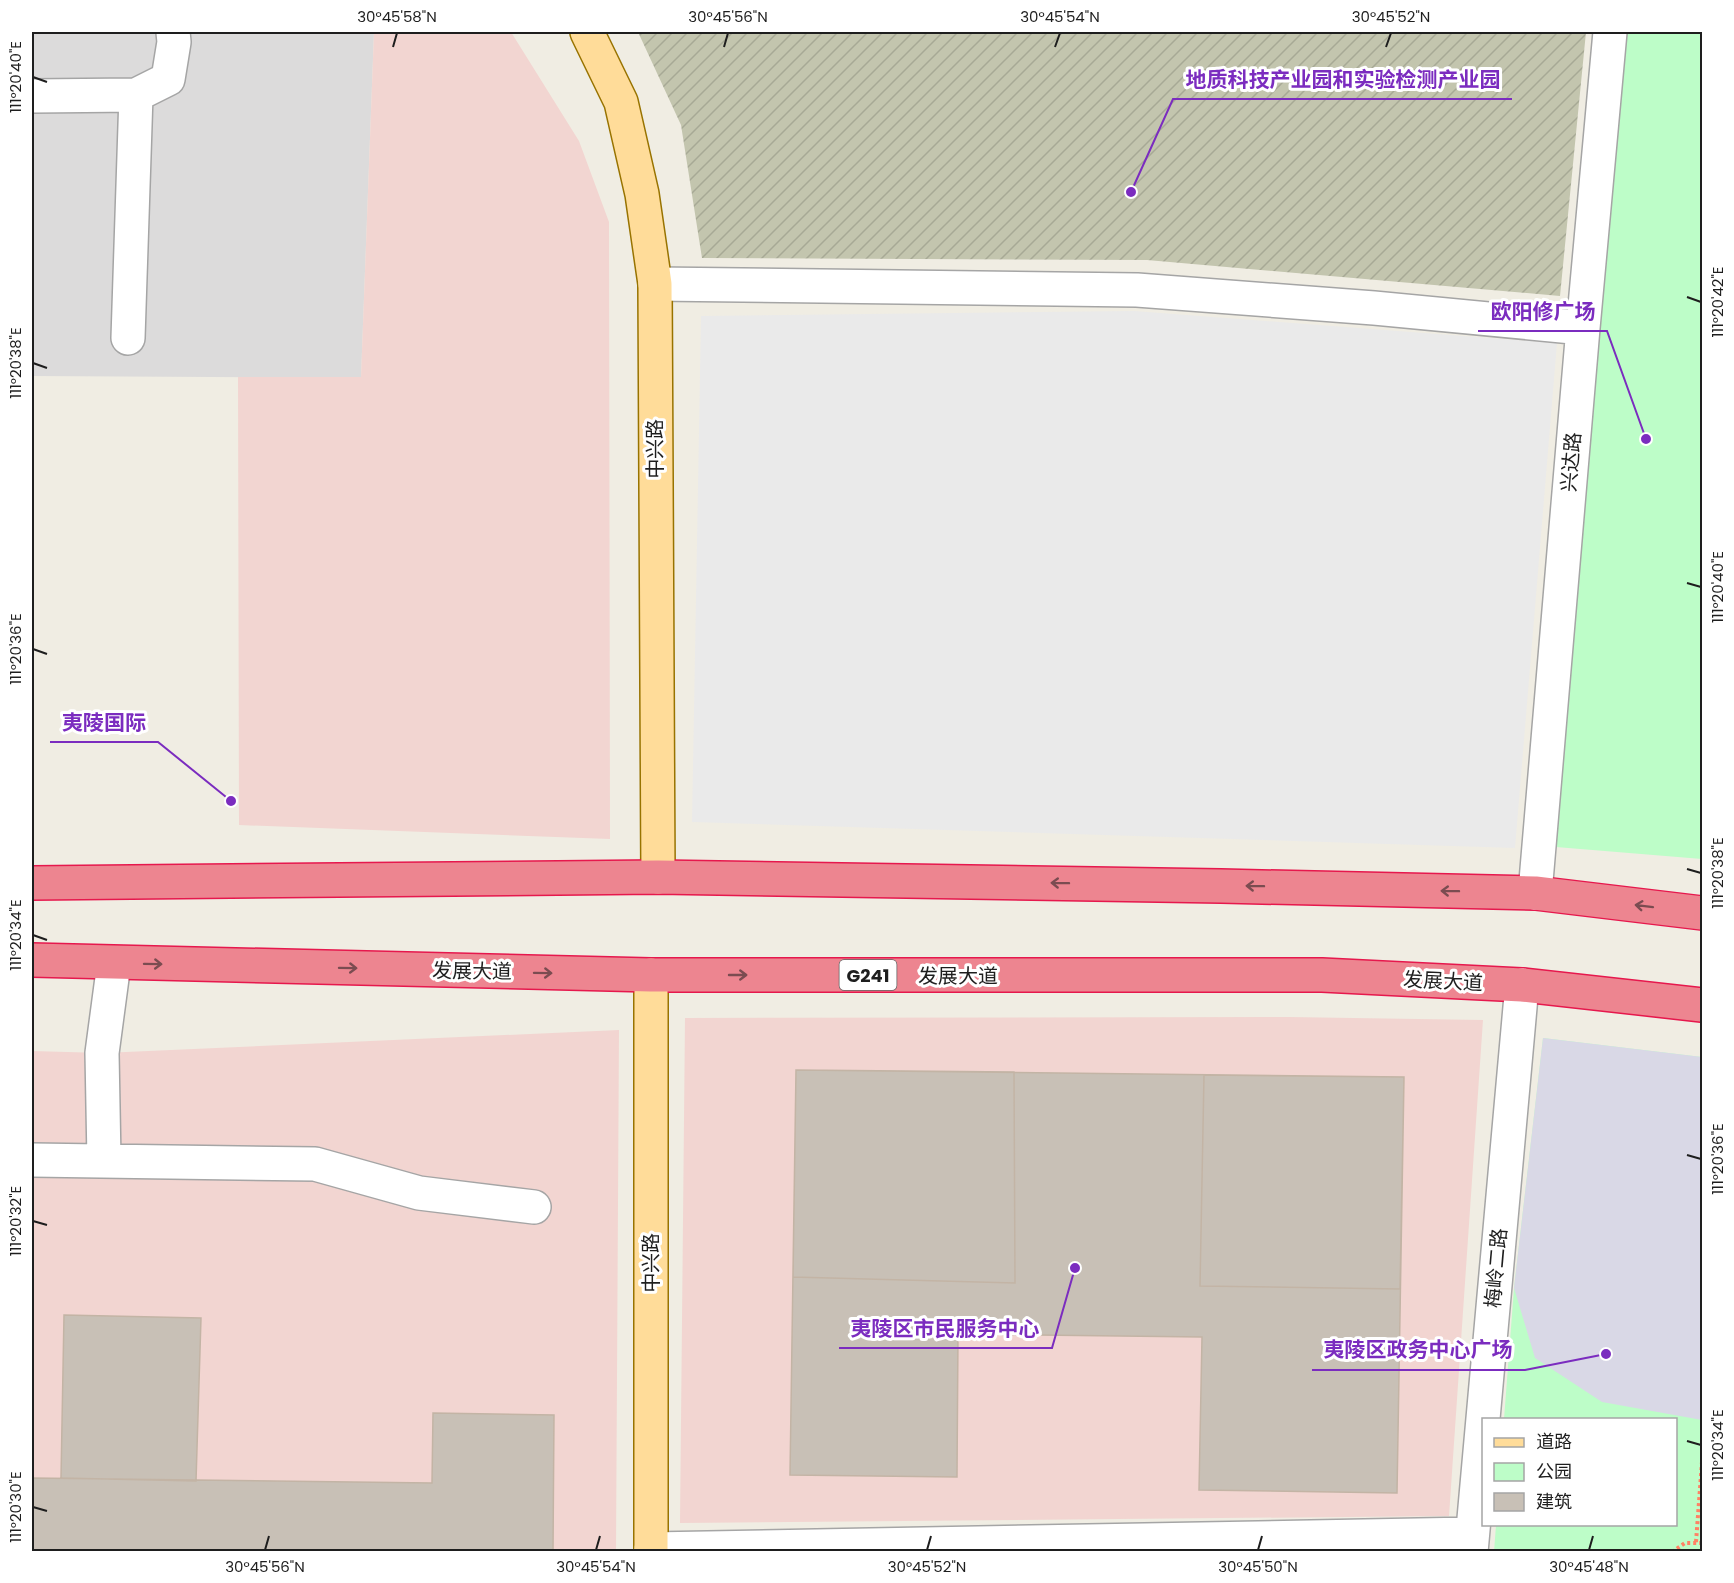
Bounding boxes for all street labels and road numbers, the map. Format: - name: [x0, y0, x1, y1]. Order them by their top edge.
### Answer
- street label: 中兴路: [641, 419, 669, 479]
- street label: 兴达路: [1554, 431, 1588, 493]
- street label: 发展大道: [432, 956, 512, 986]
- road number: G241: [840, 960, 896, 990]
- street label: 发展大道: [918, 962, 998, 990]
- street label: 发展大道: [1402, 965, 1484, 997]
- street label: 梅岭二路: [1479, 1227, 1513, 1309]
- street label: 中兴路: [637, 1233, 665, 1293]

